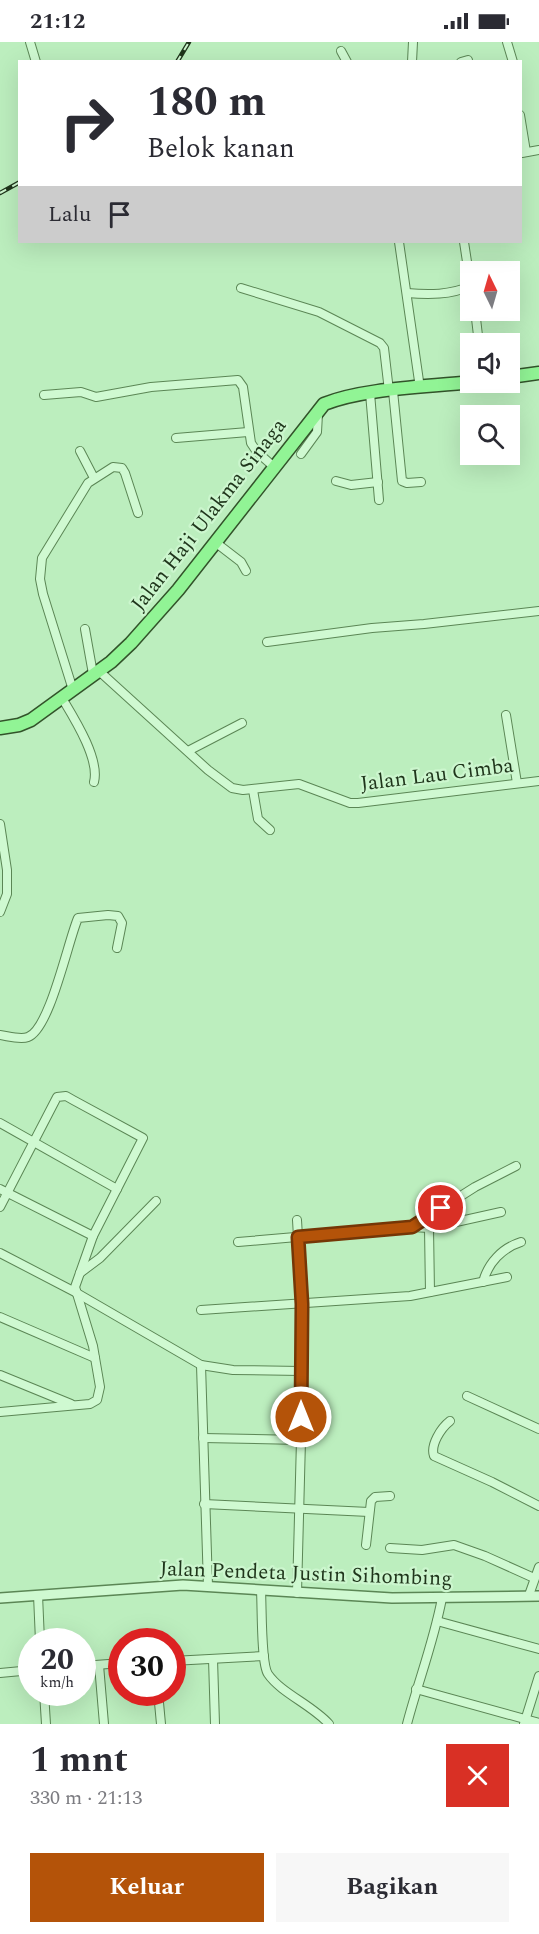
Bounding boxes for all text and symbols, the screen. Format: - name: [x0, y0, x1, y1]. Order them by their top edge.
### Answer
- text: 21:12: [30, 5, 85, 38]
- text: 180 m: [147, 71, 266, 134]
- icon: right: [48, 84, 126, 162]
- text: Belok kanan: [147, 128, 295, 170]
- text: Lalu: [48, 198, 91, 231]
- icon: arrive: [103, 198, 136, 231]
- north arrow: [460, 261, 520, 321]
- map controls: [460, 261, 520, 465]
- button: sound: [460, 333, 520, 393]
- button: search: [460, 405, 520, 465]
- street label: Jalan Haji Ulakma Sinaga: [123, 411, 295, 618]
- street label: Jalan Lau Cimba: [359, 750, 516, 800]
- pin: [415, 1182, 466, 1233]
- icon: arrive: [424, 1191, 457, 1224]
- position arrow: [269, 1385, 333, 1449]
- street label: Jalan Pendeta Justin Sihombing: [159, 1553, 453, 1595]
- speed limit sign: 30: [108, 1628, 186, 1706]
- text: 20: [40, 1637, 74, 1683]
- text: km/h: [40, 1671, 74, 1694]
- text: 1 mnt: [30, 1733, 128, 1788]
- button: close: [446, 1744, 509, 1807]
- text: 330 m · 21:13: [30, 1783, 142, 1813]
- button: Keluar: [30, 1853, 264, 1922]
- button: Bagikan: [276, 1853, 509, 1922]

